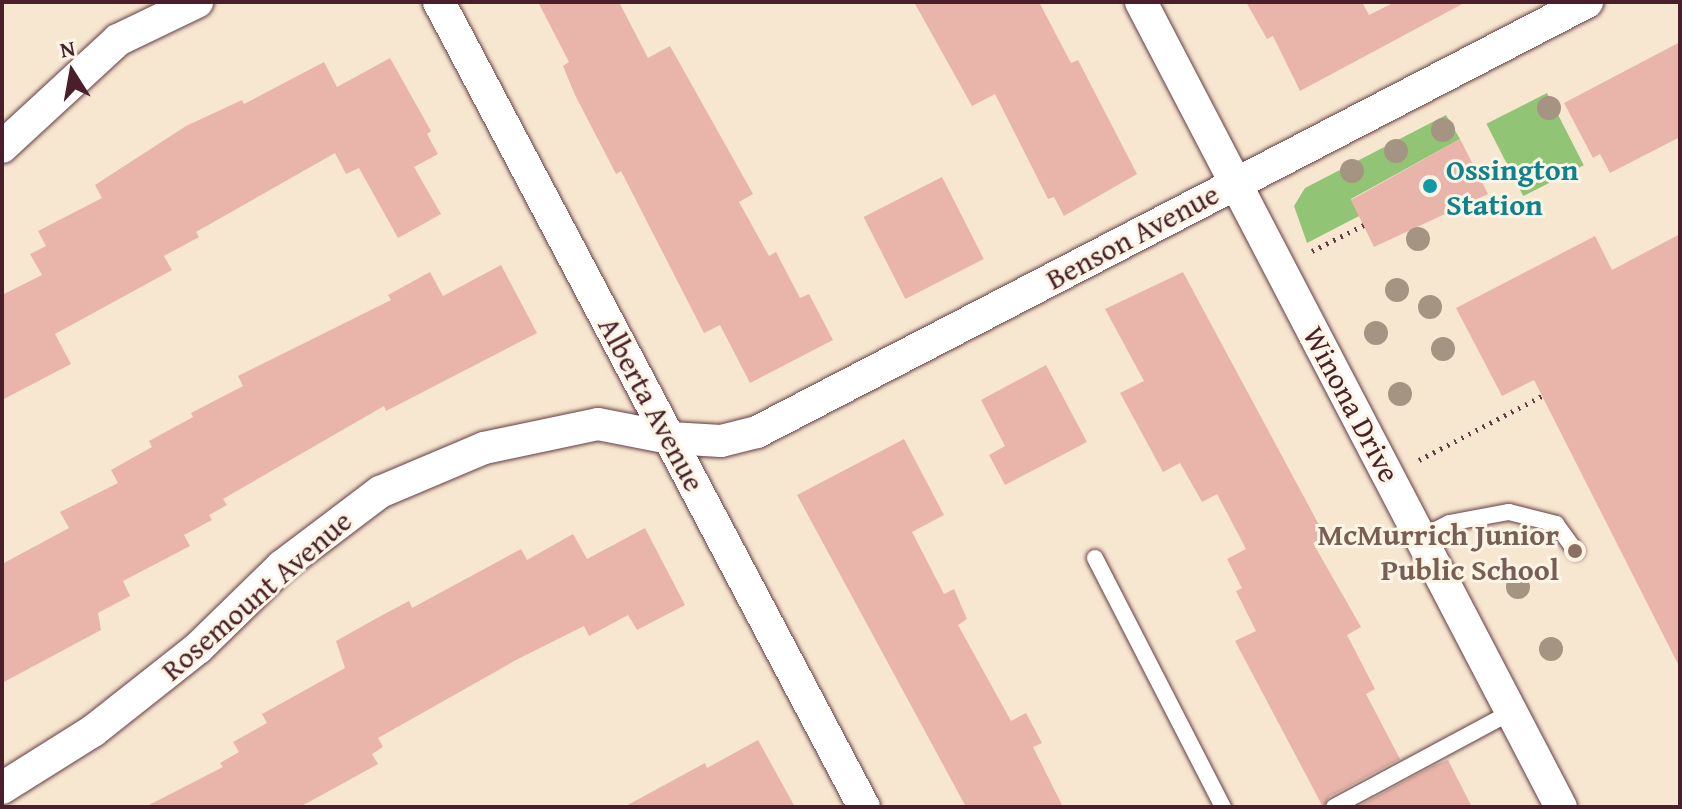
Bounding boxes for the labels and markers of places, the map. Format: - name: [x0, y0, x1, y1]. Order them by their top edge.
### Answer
- place label: Ossington Station: [1446, 151, 1579, 222]
- marker: Ossington Station: [1421, 177, 1439, 195]
- place label: McMurrich Junior Public School: [1317, 516, 1559, 586]
- marker: McMurrich Junior Public School: [1566, 542, 1584, 560]

